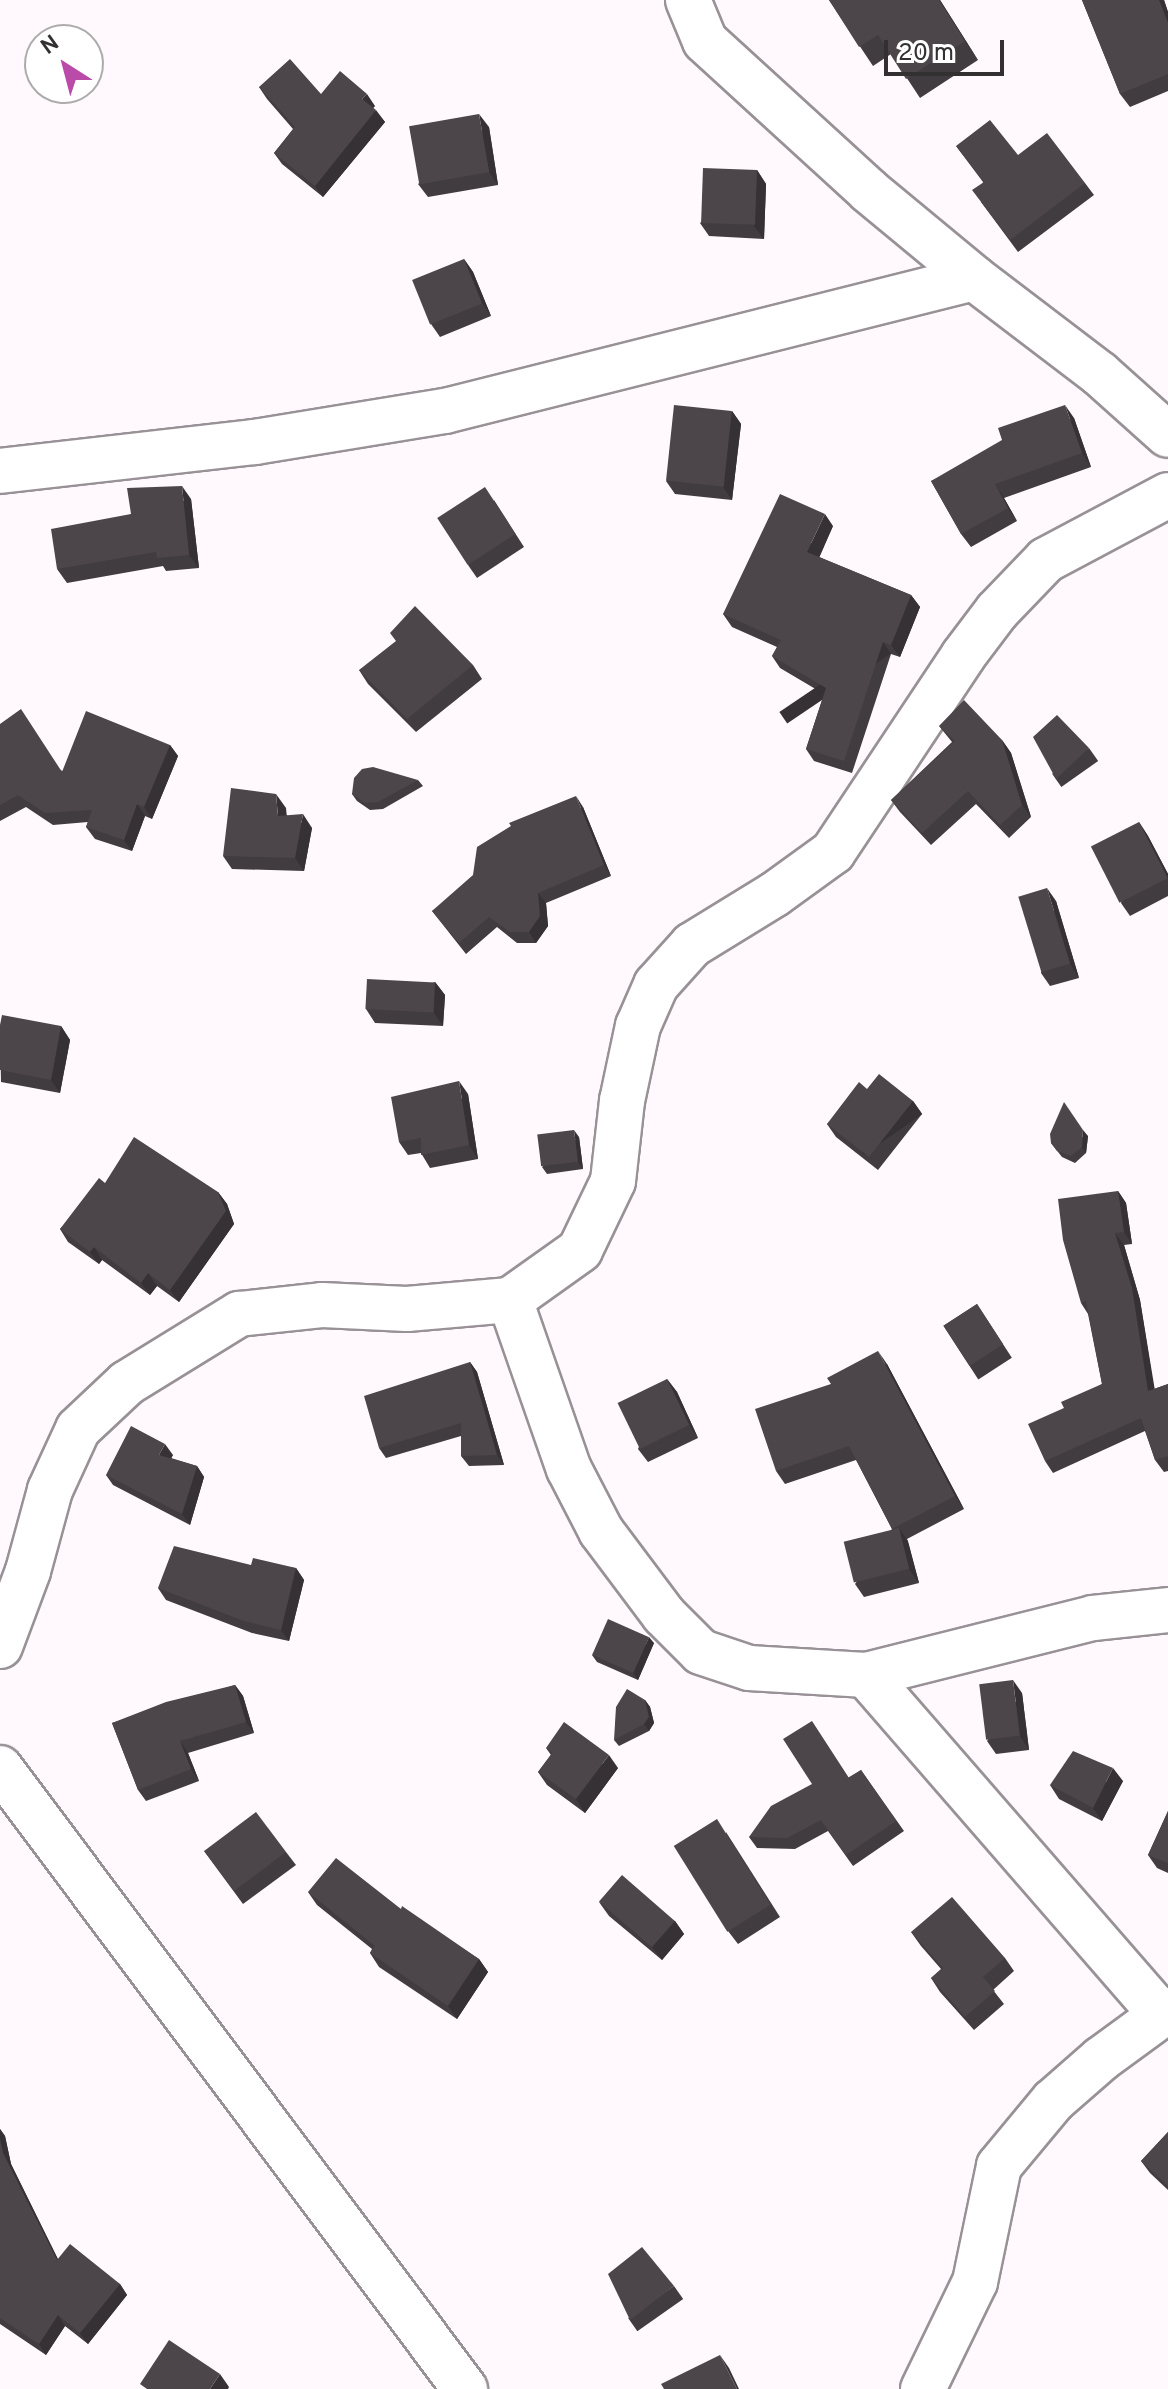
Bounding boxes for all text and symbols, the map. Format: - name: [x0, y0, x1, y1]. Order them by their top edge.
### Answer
- north arrow: [24, 24, 104, 104]
- scale bar: [888, 24, 1008, 74]
- text: N: [36, 30, 65, 61]
- text: 20 m: [898, 39, 954, 69]

